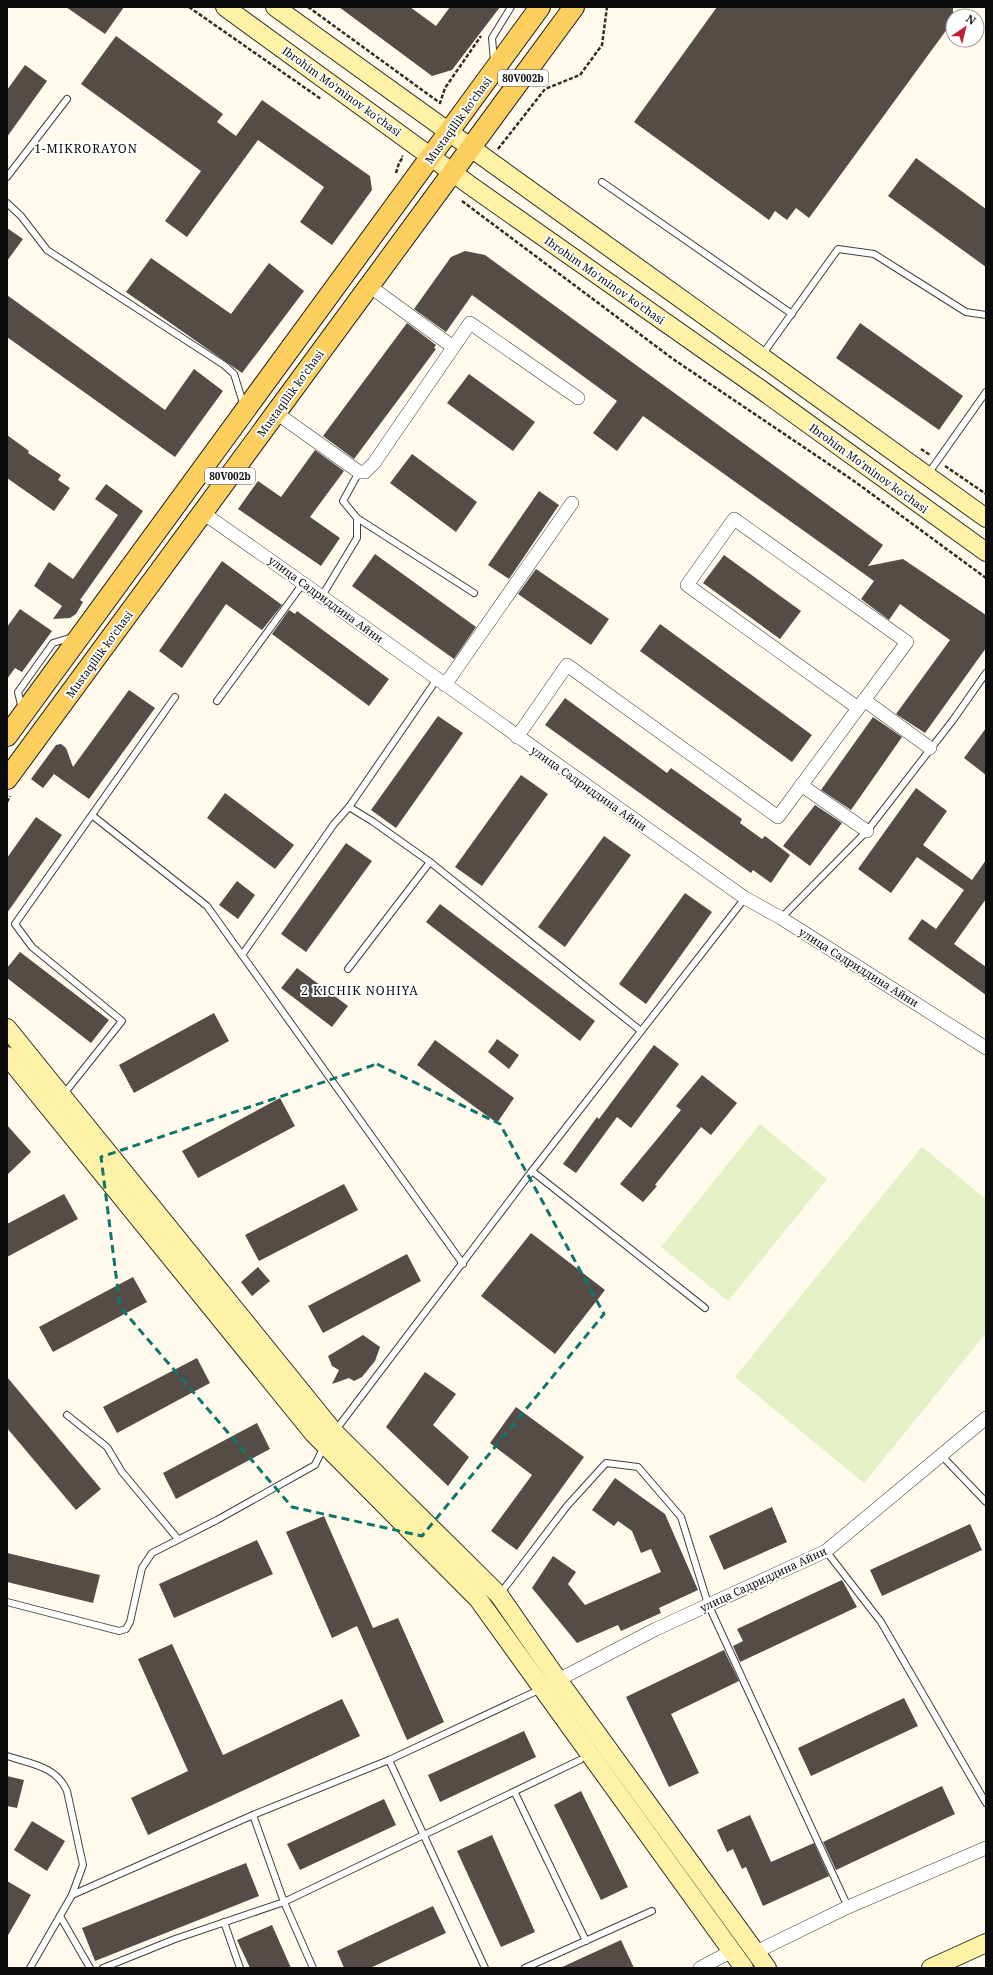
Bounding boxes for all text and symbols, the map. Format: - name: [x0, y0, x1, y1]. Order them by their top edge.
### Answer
- north arrow: [945, 8, 985, 48]
- text: N: [963, 11, 979, 28]
- street label: Ibrohim Mo'minov ko'chasi: [280, 43, 405, 140]
- road number: 80V002b: [498, 70, 548, 86]
- street label: Mustaqillik ko'chasi: [421, 73, 495, 167]
- district label: 1-MIKRORAYON: [34, 140, 138, 157]
- street label: Ibrohim Mo'minov ko'chasi: [542, 233, 668, 328]
- street label: Mustaqillik ko'chasi: [253, 346, 327, 440]
- street label: Ibrohim Mo'minov ko'chasi: [807, 420, 932, 517]
- road number: 80V002b: [205, 468, 255, 484]
- street label: улица Садриддина Айни: [266, 552, 386, 646]
- street label: Mustaqillik ko'chasi: [62, 607, 136, 701]
- street label: улица Садриддина Айни: [528, 742, 650, 834]
- street label: улица Садриддина Айни: [796, 924, 922, 1010]
- district label: 2 KICHIK NOHIYA: [301, 982, 419, 999]
- street label: улица Садриддина Айни: [697, 1543, 829, 1615]

